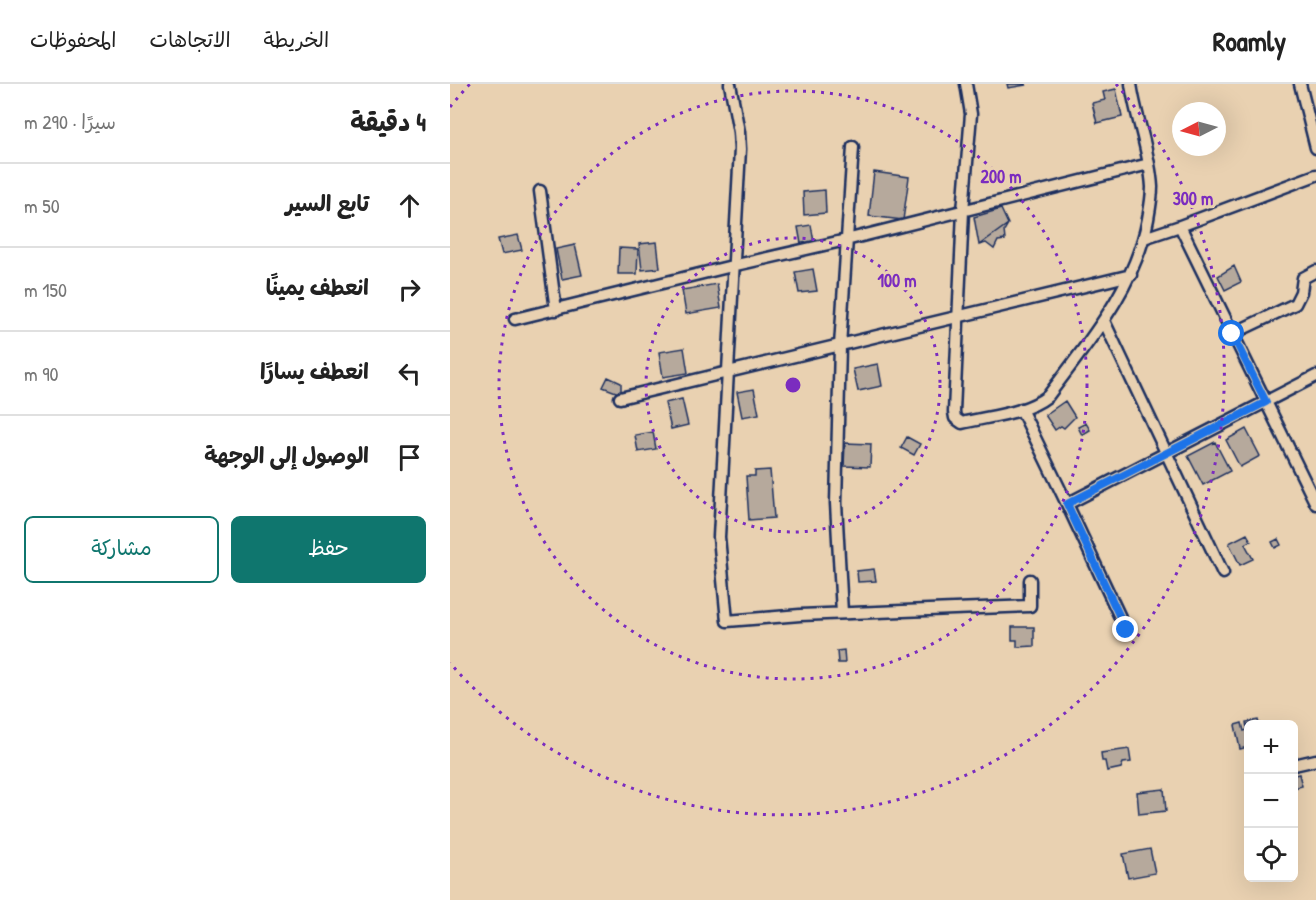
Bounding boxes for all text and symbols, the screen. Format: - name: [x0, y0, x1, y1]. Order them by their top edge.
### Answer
- text: Roamly: [1213, 22, 1286, 60]
- text: المحفوظات: [30, 25, 116, 54]
- text: الاتجاهات: [149, 25, 231, 54]
- text: الخريطة: [264, 25, 329, 54]
- north arrow: [1172, 102, 1226, 156]
- text: 4 دقيقة: [350, 104, 426, 139]
- text: سيرًا · 290 m: [24, 108, 116, 135]
- text: 200 m: [981, 164, 1021, 189]
- text: 300 m: [1173, 186, 1213, 211]
- text: تابع السير: [286, 188, 369, 218]
- icon: ahead: [393, 189, 426, 222]
- text: 50 m: [24, 192, 60, 219]
- text: 100 m: [877, 268, 917, 293]
- text: انعطف يمينًا: [266, 272, 369, 302]
- icon: right: [393, 273, 426, 306]
- text: 150 m: [24, 276, 67, 303]
- route start: [1218, 320, 1244, 346]
- text: انعطف يسارًا: [260, 356, 369, 386]
- icon: left: [393, 357, 426, 390]
- text: 90 m: [24, 360, 59, 387]
- centre of rings: [783, 375, 803, 395]
- text: الوصول إلى الوجهة: [204, 440, 369, 470]
- icon: arrive: [393, 441, 426, 474]
- button: مشاركة: [24, 516, 219, 583]
- button: حفظ: [231, 516, 426, 583]
- route end: [1112, 616, 1138, 642]
- map controls: [1244, 720, 1298, 882]
- button: +: [1244, 720, 1298, 774]
- button: −: [1244, 774, 1298, 828]
- button: locate: [1244, 828, 1298, 882]

